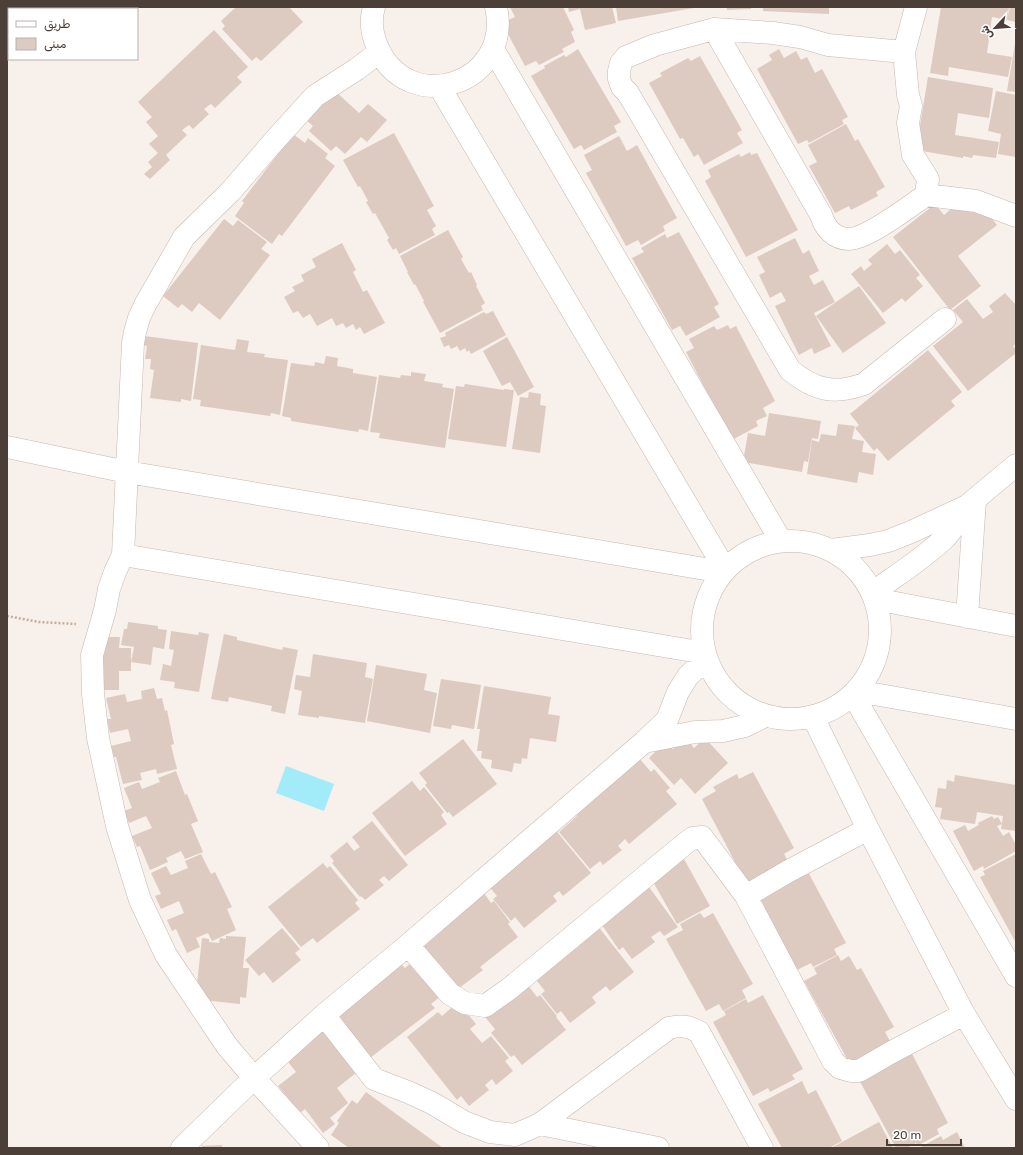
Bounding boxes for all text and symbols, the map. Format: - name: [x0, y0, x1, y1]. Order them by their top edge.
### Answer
- legend: [8, 8, 138, 60]
- north arrow: [975, 8, 1015, 48]
- text: طريق: [44, 17, 70, 32]
- text: ش: [978, 23, 995, 41]
- text: مبنى: [44, 37, 67, 52]
- scale bar: [887, 1121, 961, 1147]
- text: 20 m: [893, 1128, 921, 1142]

